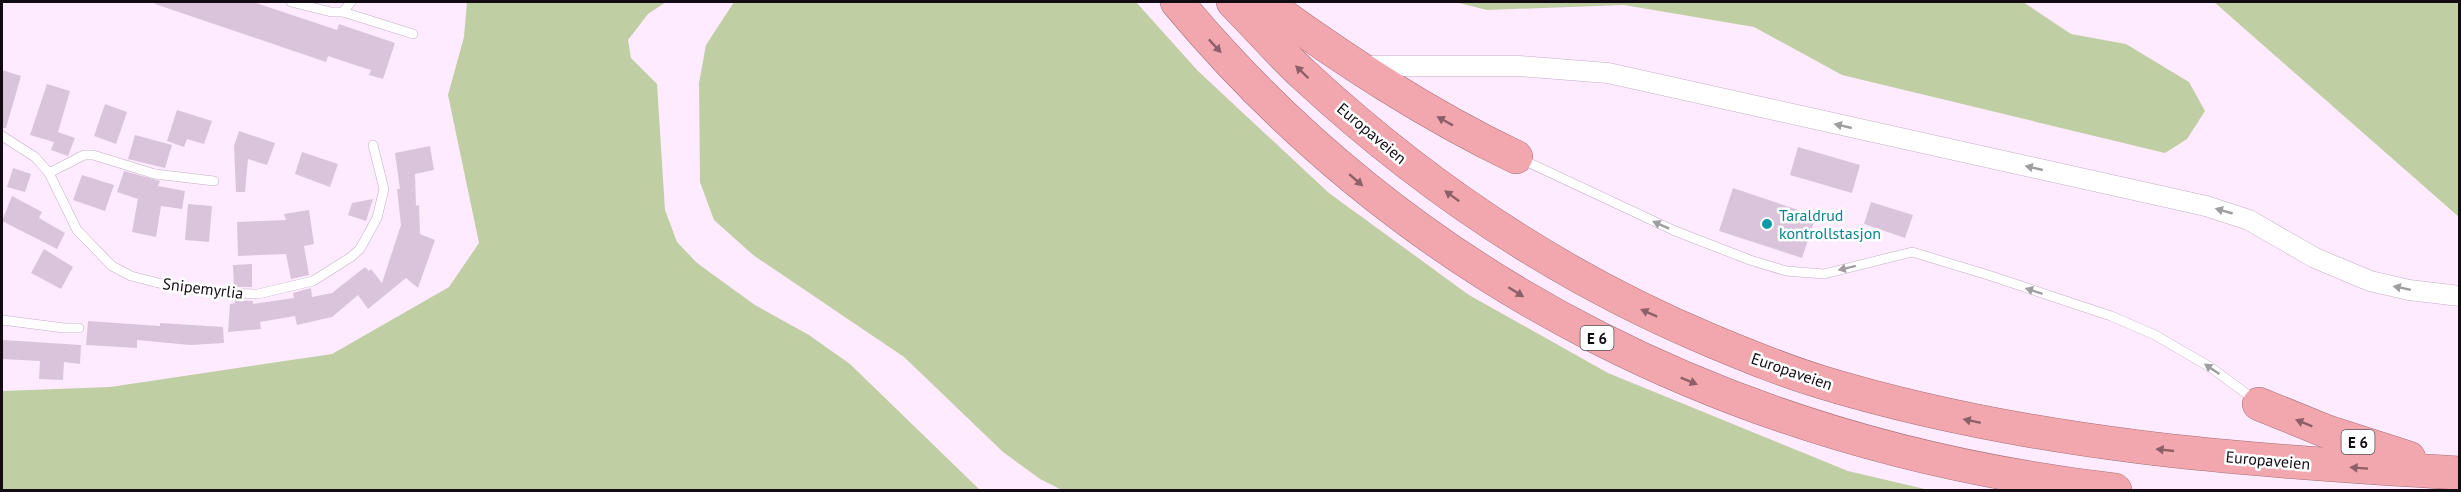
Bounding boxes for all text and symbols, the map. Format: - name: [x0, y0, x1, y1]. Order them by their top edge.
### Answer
- one-way arrow: [1208, 38, 1222, 53]
- one-way arrow: [1295, 66, 1309, 80]
- street label: Europaveien: [1333, 98, 1411, 168]
- one-way arrow: [1437, 116, 1454, 126]
- one-way arrow: [1833, 121, 1852, 130]
- one-way arrow: [2024, 163, 2043, 173]
- one-way arrow: [1348, 174, 1364, 187]
- one-way arrow: [1444, 190, 1460, 202]
- place label: Taraldrud kontrollstasjon: [1779, 205, 1881, 243]
- one-way arrow: [2215, 206, 2233, 215]
- marker: Taraldrud kontrollstasjon: [1760, 217, 1774, 231]
- one-way arrow: [1652, 220, 1670, 230]
- one-way arrow: [1838, 264, 1857, 274]
- street label: Snipemyrlia: [162, 273, 244, 303]
- one-way arrow: [2392, 283, 2411, 292]
- one-way arrow: [2025, 285, 2043, 295]
- one-way arrow: [1508, 287, 1524, 298]
- one-way arrow: [1640, 309, 1657, 318]
- road number: E 6: [1580, 326, 1614, 350]
- street label: Europaveien: [1749, 348, 1835, 394]
- one-way arrow: [2205, 363, 2221, 375]
- one-way arrow: [1680, 377, 1698, 386]
- one-way arrow: [1963, 416, 1982, 425]
- one-way arrow: [2294, 418, 2312, 428]
- road number: E 6: [2342, 430, 2374, 454]
- one-way arrow: [2155, 445, 2174, 455]
- street label: Europaveien: [2225, 446, 2311, 474]
- one-way arrow: [2350, 463, 2369, 472]

